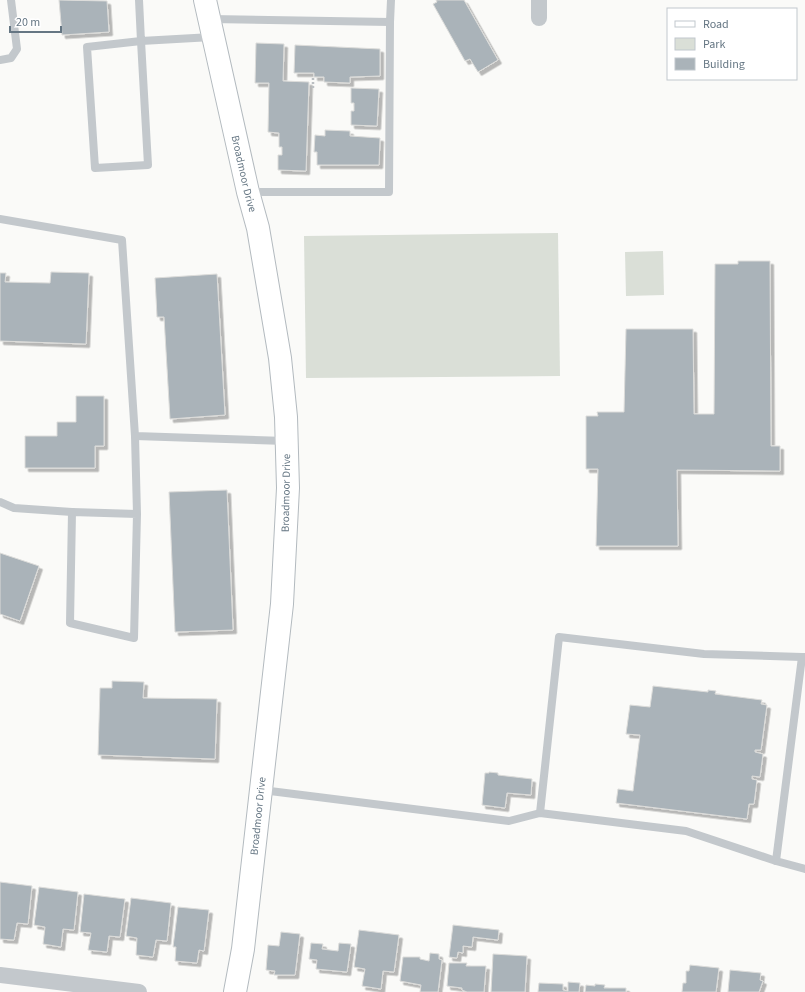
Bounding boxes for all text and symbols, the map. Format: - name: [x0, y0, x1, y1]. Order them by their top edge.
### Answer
- scale bar: [10, 8, 61, 34]
- legend: [667, 8, 797, 80]
- text: 20 m: [16, 14, 40, 31]
- text: Road: [703, 16, 729, 33]
- text: Park: [703, 36, 725, 53]
- text: Building: [703, 56, 745, 73]
- street label: Broadmoor Drive: [228, 134, 261, 214]
- street label: Broadmoor Drive: [278, 453, 294, 532]
- street label: Broadmoor Drive: [246, 776, 270, 856]

